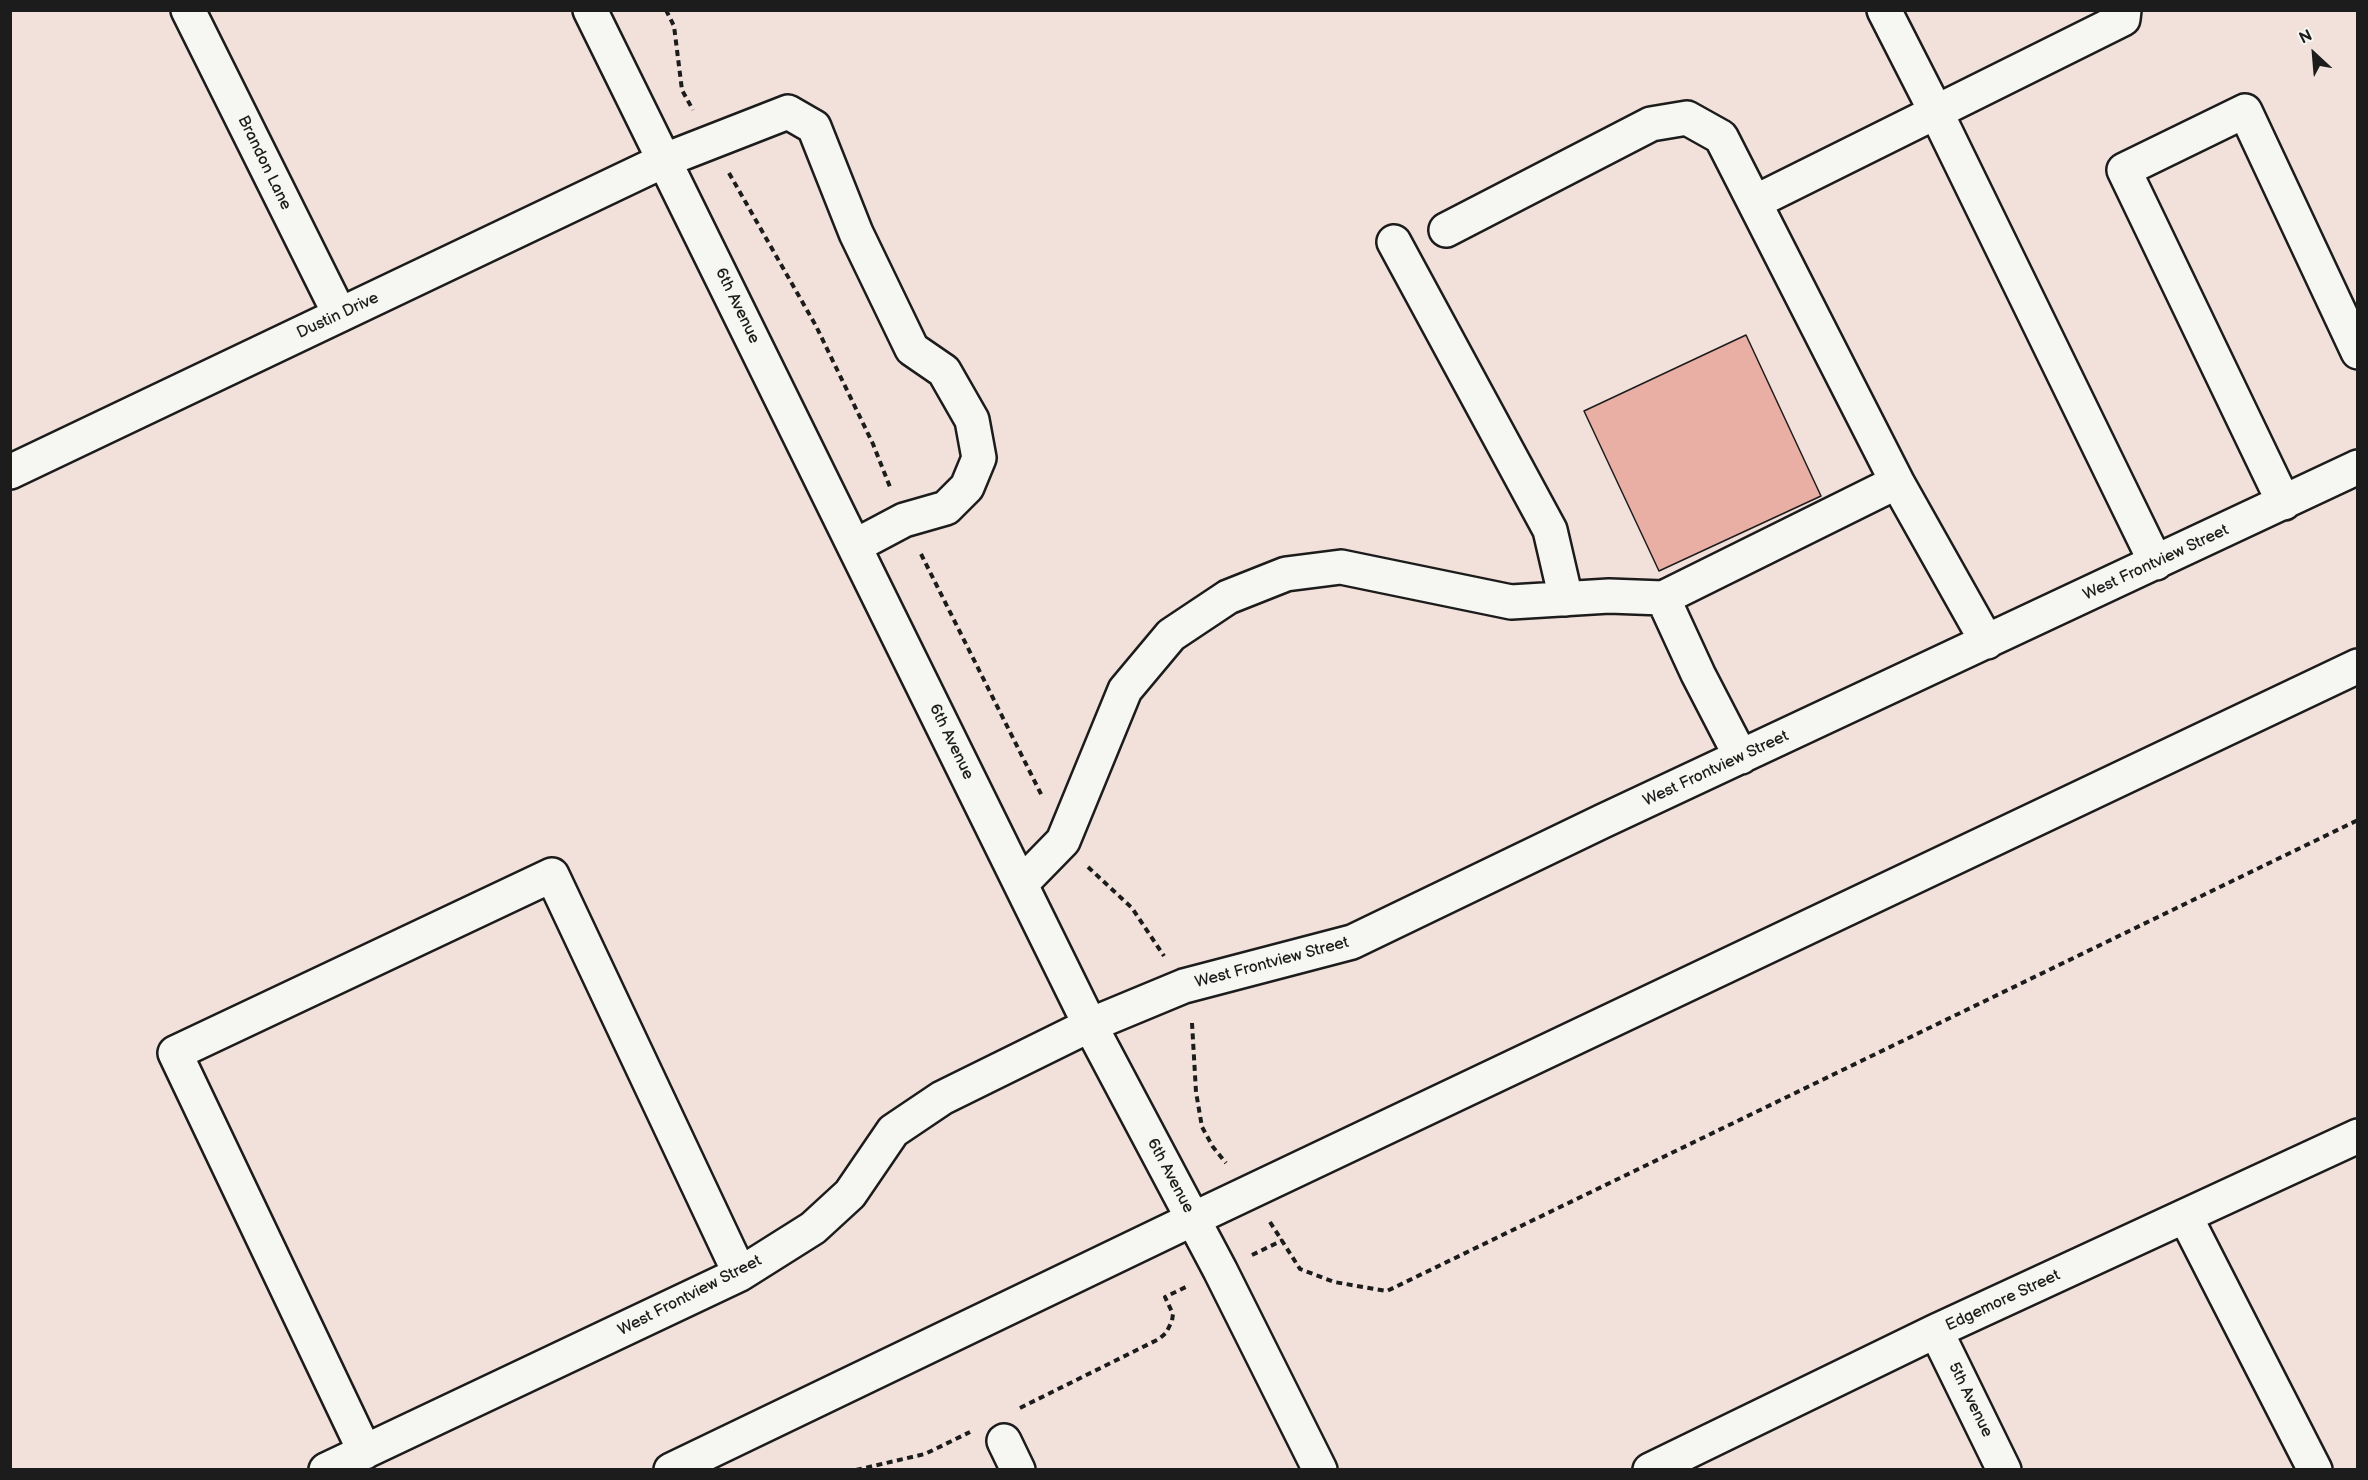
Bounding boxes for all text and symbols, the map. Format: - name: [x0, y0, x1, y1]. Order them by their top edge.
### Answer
- north arrow: [2284, 24, 2344, 84]
- text: N: [2296, 26, 2315, 49]
- street label: Brandon Lane: [233, 113, 295, 213]
- street label: 6th Avenue: [710, 265, 764, 347]
- street label: Dustin Drive: [294, 289, 382, 343]
- street label: West Frontview Street: [2080, 521, 2232, 605]
- street label: 6th Avenue: [924, 701, 978, 783]
- street label: West Frontview Street: [1640, 727, 1792, 811]
- street label: West Frontview Street: [1193, 933, 1351, 993]
- street label: 6th Avenue: [1142, 1135, 1198, 1217]
- street label: West Frontview Street: [615, 1252, 765, 1340]
- street label: Edgemore Street: [1943, 1266, 2063, 1336]
- street label: 5th Avenue: [1944, 1359, 1996, 1441]

